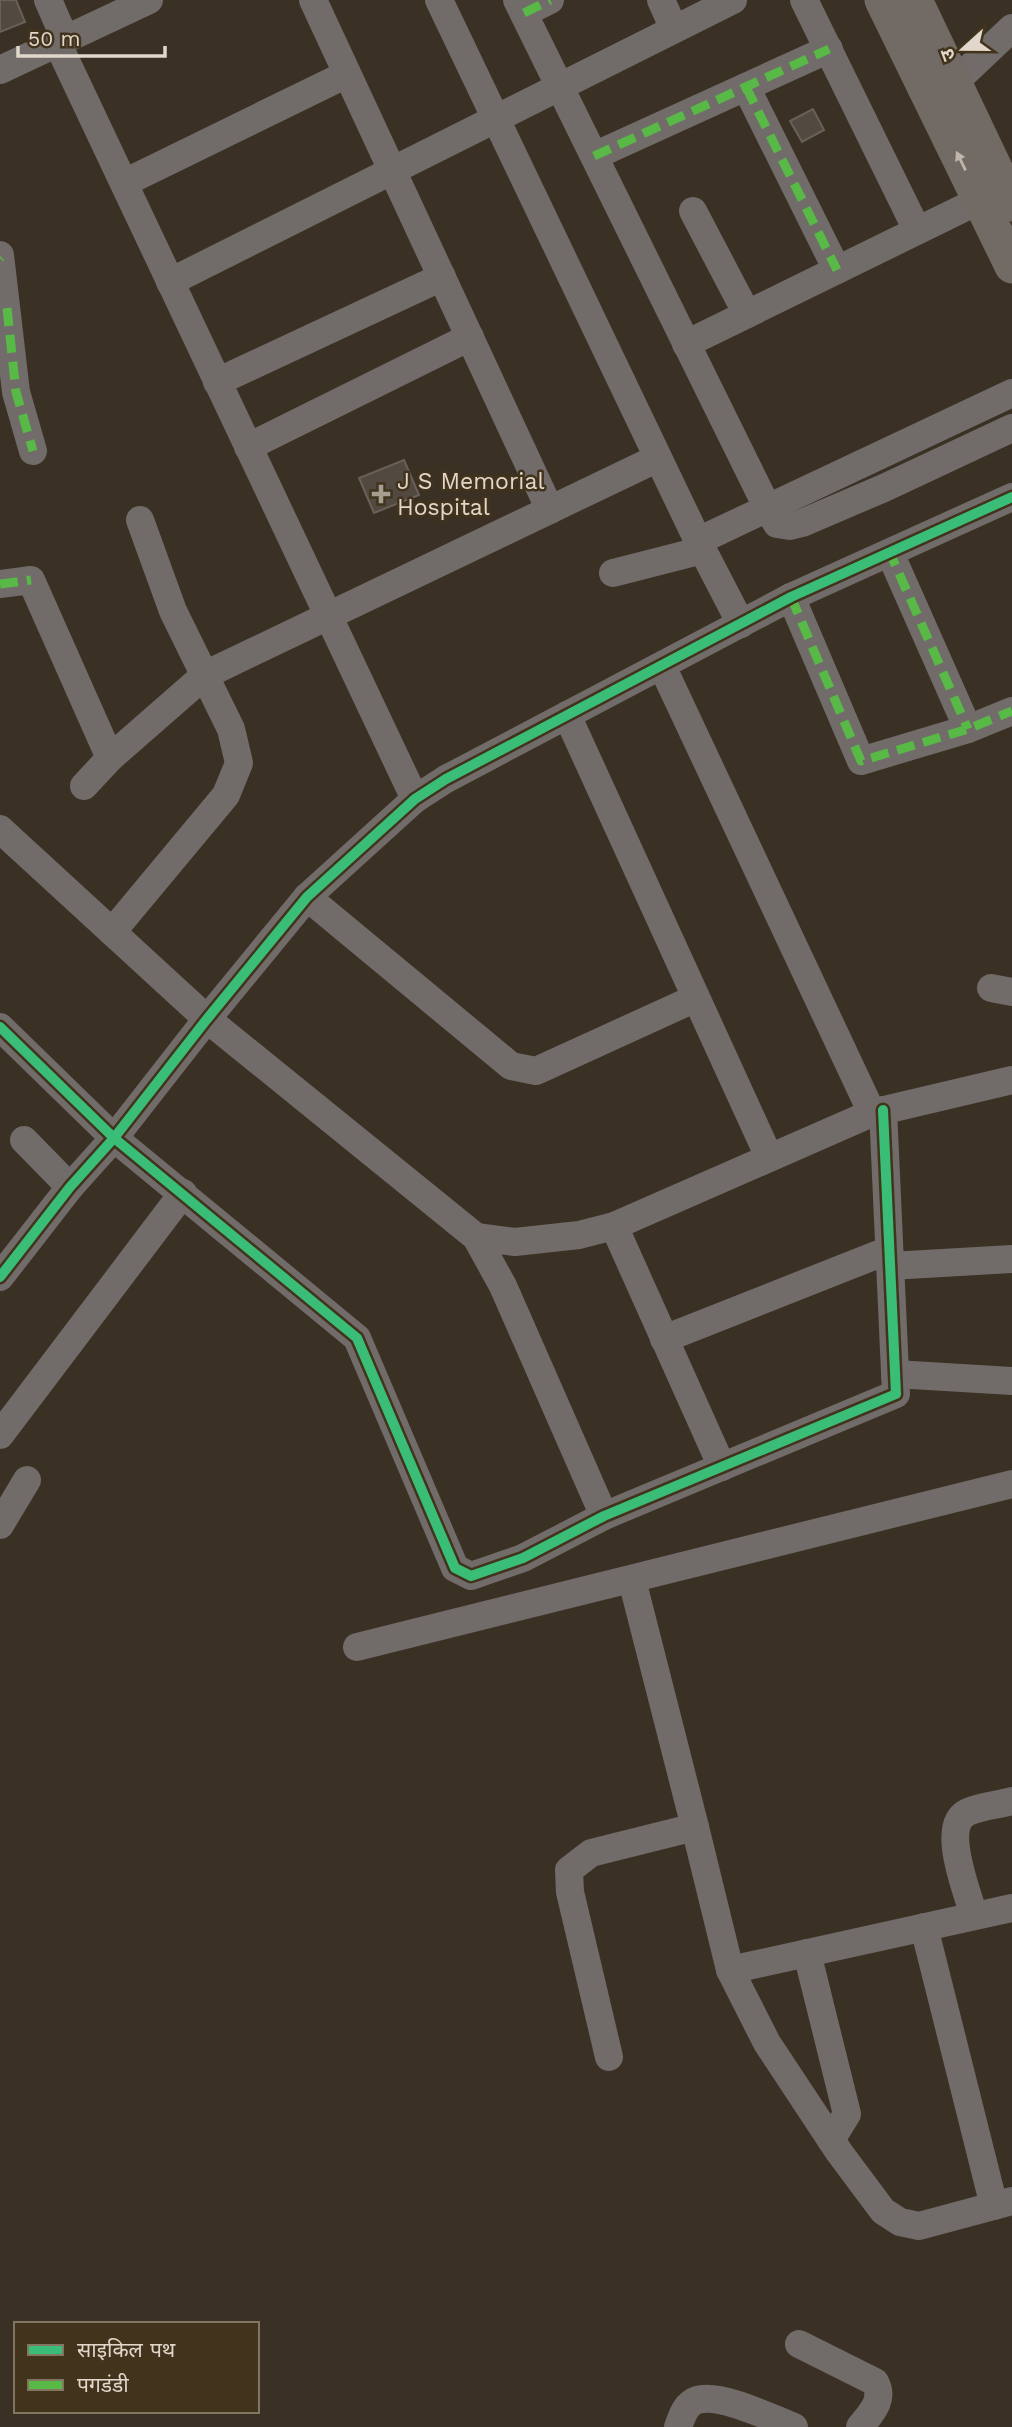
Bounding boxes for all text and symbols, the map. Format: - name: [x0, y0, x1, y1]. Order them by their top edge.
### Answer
- scale bar: [18, 14, 164, 58]
- north arrow: [928, 14, 998, 84]
- text: 50 m: [28, 26, 80, 51]
- text: उ: [935, 45, 960, 64]
- one-way arrow: [955, 151, 966, 171]
- place label: J S Memorial Hospital: [397, 468, 544, 521]
- marker: J S Memorial Hospital: [371, 484, 391, 504]
- legend: [14, 2322, 259, 2413]
- text: साइकिल पथ: [77, 2337, 176, 2362]
- text: पगडंडी: [77, 2372, 129, 2397]

